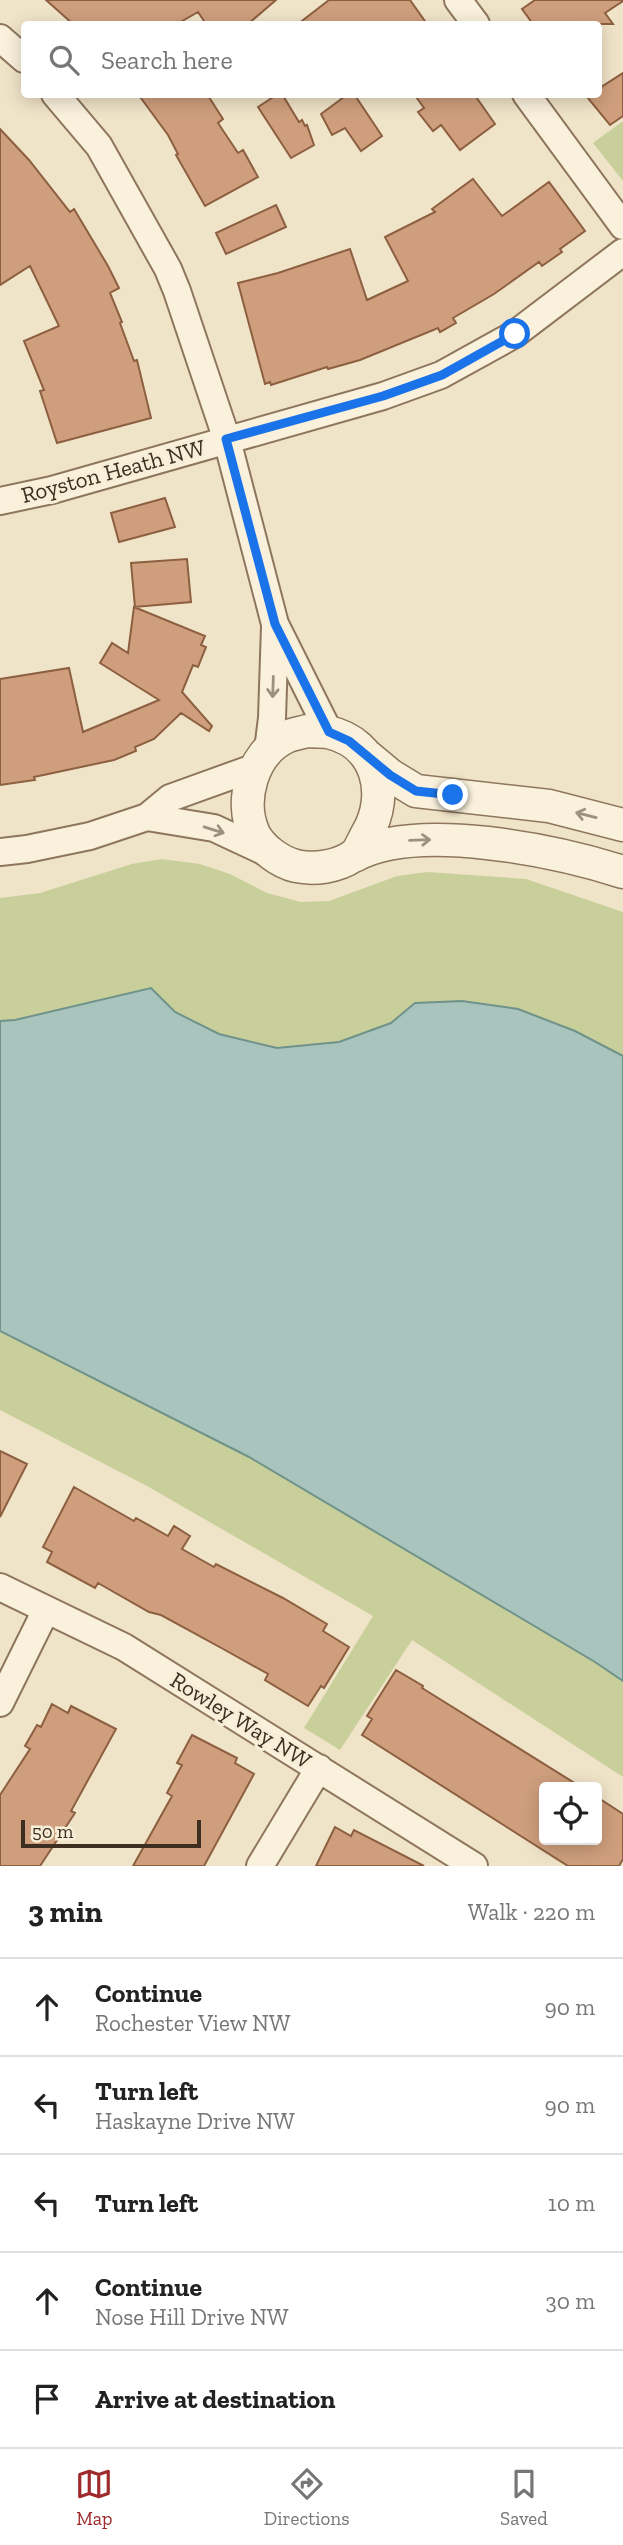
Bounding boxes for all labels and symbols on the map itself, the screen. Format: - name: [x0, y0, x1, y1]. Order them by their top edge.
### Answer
- route start: [499, 318, 530, 349]
- street label: Royston Heath NW: [18, 433, 209, 509]
- one-way arrow: [267, 676, 280, 699]
- route end: [437, 779, 468, 810]
- one-way arrow: [575, 808, 598, 821]
- one-way arrow: [203, 824, 225, 837]
- one-way arrow: [408, 834, 431, 847]
- street label: Rowley Way NW: [165, 1665, 317, 1775]
- scale bar: [21, 1817, 201, 1849]

